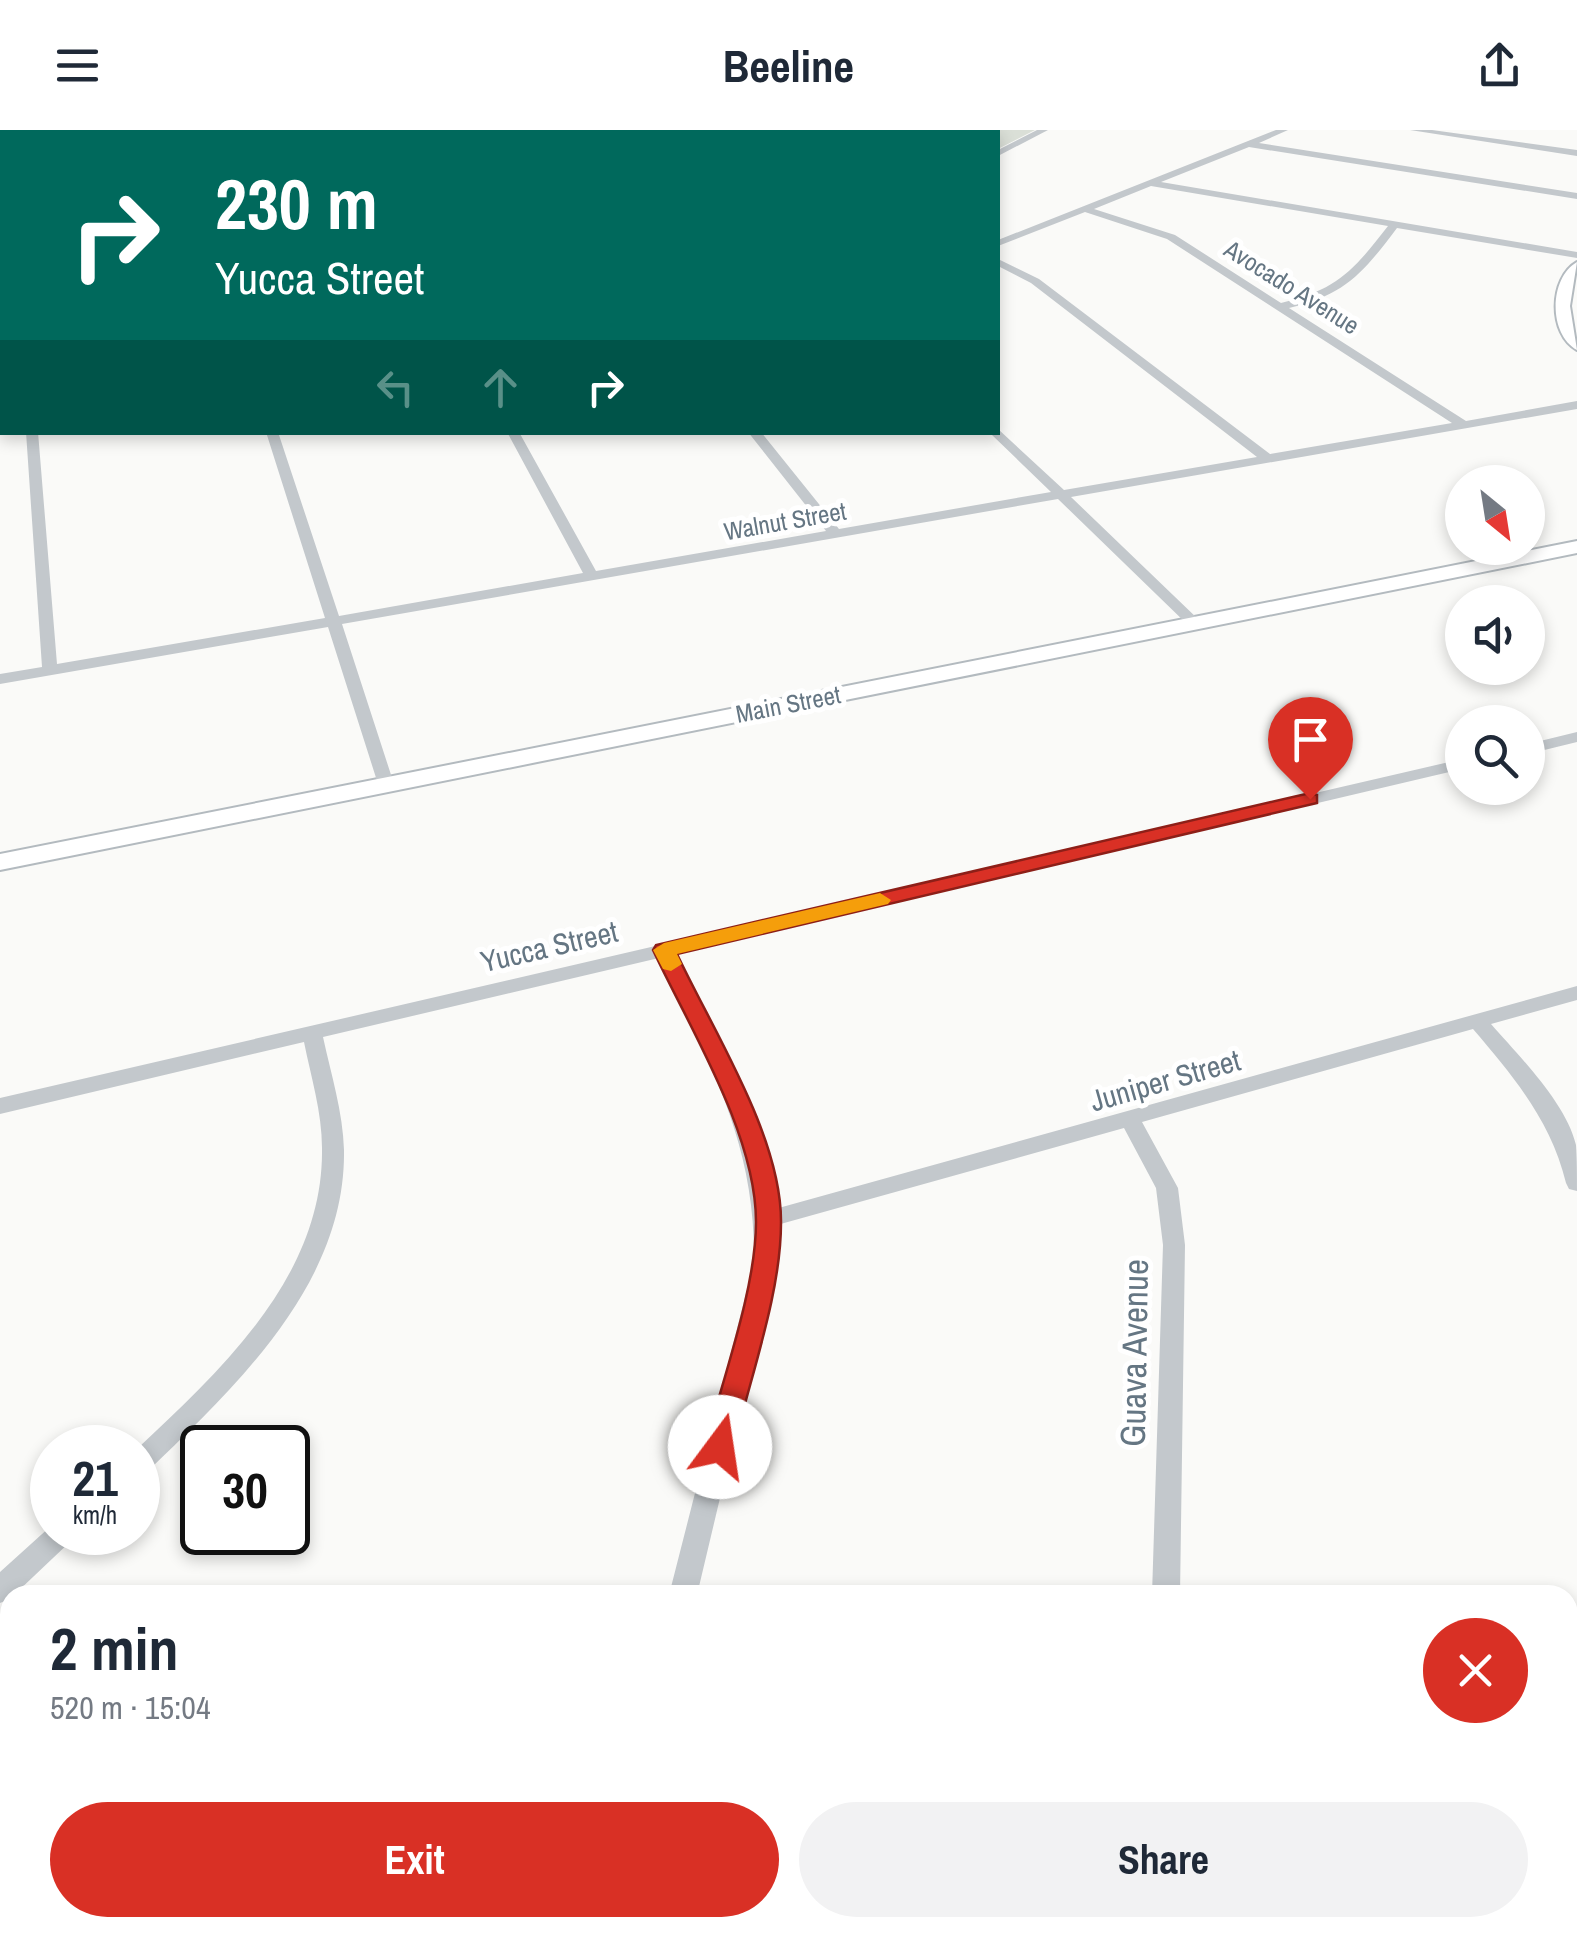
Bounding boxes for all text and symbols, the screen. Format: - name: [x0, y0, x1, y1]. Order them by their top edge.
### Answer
- text: Beeline: [723, 35, 854, 96]
- icon: menu: [50, 38, 105, 93]
- icon: share: [1472, 38, 1527, 93]
- text: 230 m: [215, 157, 378, 251]
- icon: right: [50, 170, 180, 300]
- street label: Avocado Avenue: [1217, 231, 1366, 342]
- text: Yucca Street: [215, 247, 424, 308]
- icon: left: [368, 360, 423, 415]
- icon: ahead: [473, 360, 528, 415]
- icon: right: [578, 360, 633, 415]
- north arrow: [1445, 465, 1545, 565]
- map controls: [1445, 465, 1545, 805]
- street label: Walnut Street: [721, 493, 849, 548]
- button: sound: [1445, 585, 1545, 685]
- street label: Main Street: [733, 677, 844, 731]
- pin: [1268, 697, 1353, 800]
- button: search: [1445, 705, 1545, 805]
- icon: arrive: [1283, 712, 1338, 767]
- street label: Yucca Street: [477, 911, 622, 981]
- street label: Juniper Street: [1085, 1039, 1245, 1121]
- street label: Guava Avenue: [1109, 1259, 1159, 1447]
- position arrow: [668, 1395, 772, 1499]
- speed limit sign: 30: [180, 1425, 310, 1555]
- text: 21: [72, 1444, 118, 1512]
- text: km/h: [73, 1498, 117, 1532]
- text: 2 min: [50, 1608, 179, 1689]
- button: close: [1423, 1618, 1528, 1723]
- text: 520 m · 15:04: [50, 1686, 210, 1729]
- button: Exit: [50, 1802, 779, 1917]
- button: Share: [799, 1802, 1528, 1917]

